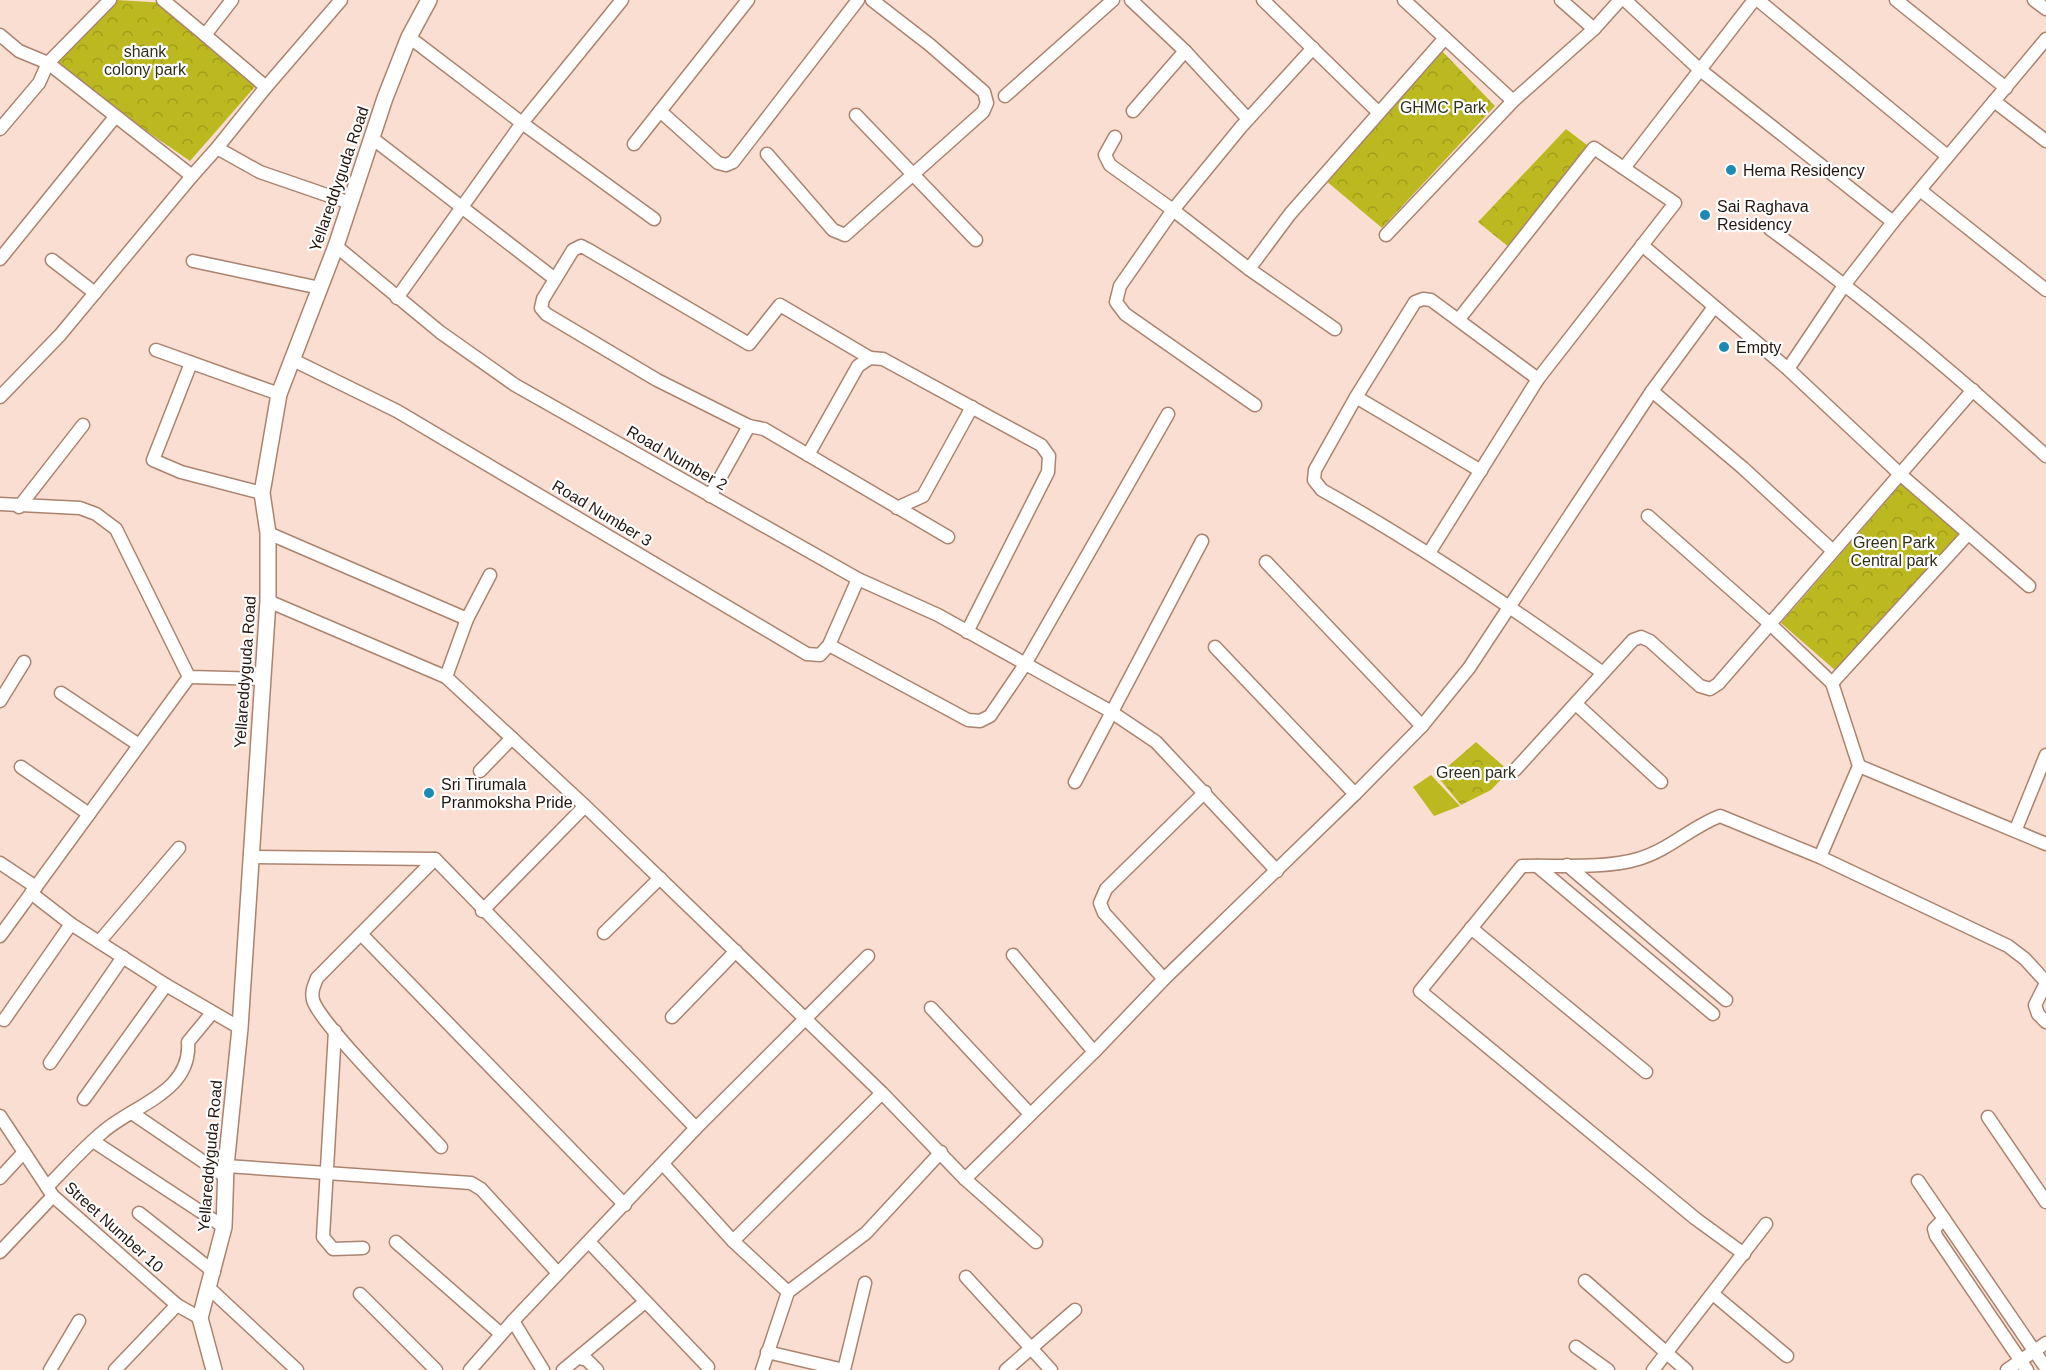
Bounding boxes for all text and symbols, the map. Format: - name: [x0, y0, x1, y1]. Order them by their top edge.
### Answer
- park label: shank colony park: [104, 43, 187, 78]
- park label: GHMC Park: [1400, 99, 1487, 116]
- street label: Yellareddyguda Road: [306, 104, 372, 254]
- place label: Hema Residency: [1743, 162, 1865, 179]
- marker: Hema Residency: [1724, 163, 1738, 177]
- place label: Sai Raghava Residency: [1717, 198, 1809, 233]
- marker: Sai Raghava Residency: [1698, 208, 1712, 222]
- place label: Empty: [1736, 339, 1781, 356]
- marker: Empty: [1717, 340, 1731, 354]
- street label: Road Number 2: [624, 422, 730, 494]
- street label: Road Number 3: [549, 477, 655, 549]
- park label: Green Park Central park: [1850, 534, 1939, 569]
- street label: Yellareddyguda Road: [231, 595, 259, 749]
- park label: Green park: [1436, 764, 1517, 781]
- place label: Sri Tirumala Pranmoksha Pride: [441, 776, 573, 811]
- marker: Sri Tirumala Pranmoksha Pride: [422, 786, 436, 800]
- street label: Yellareddyguda Road: [195, 1079, 225, 1233]
- street label: Street Number 10: [61, 1178, 167, 1276]

